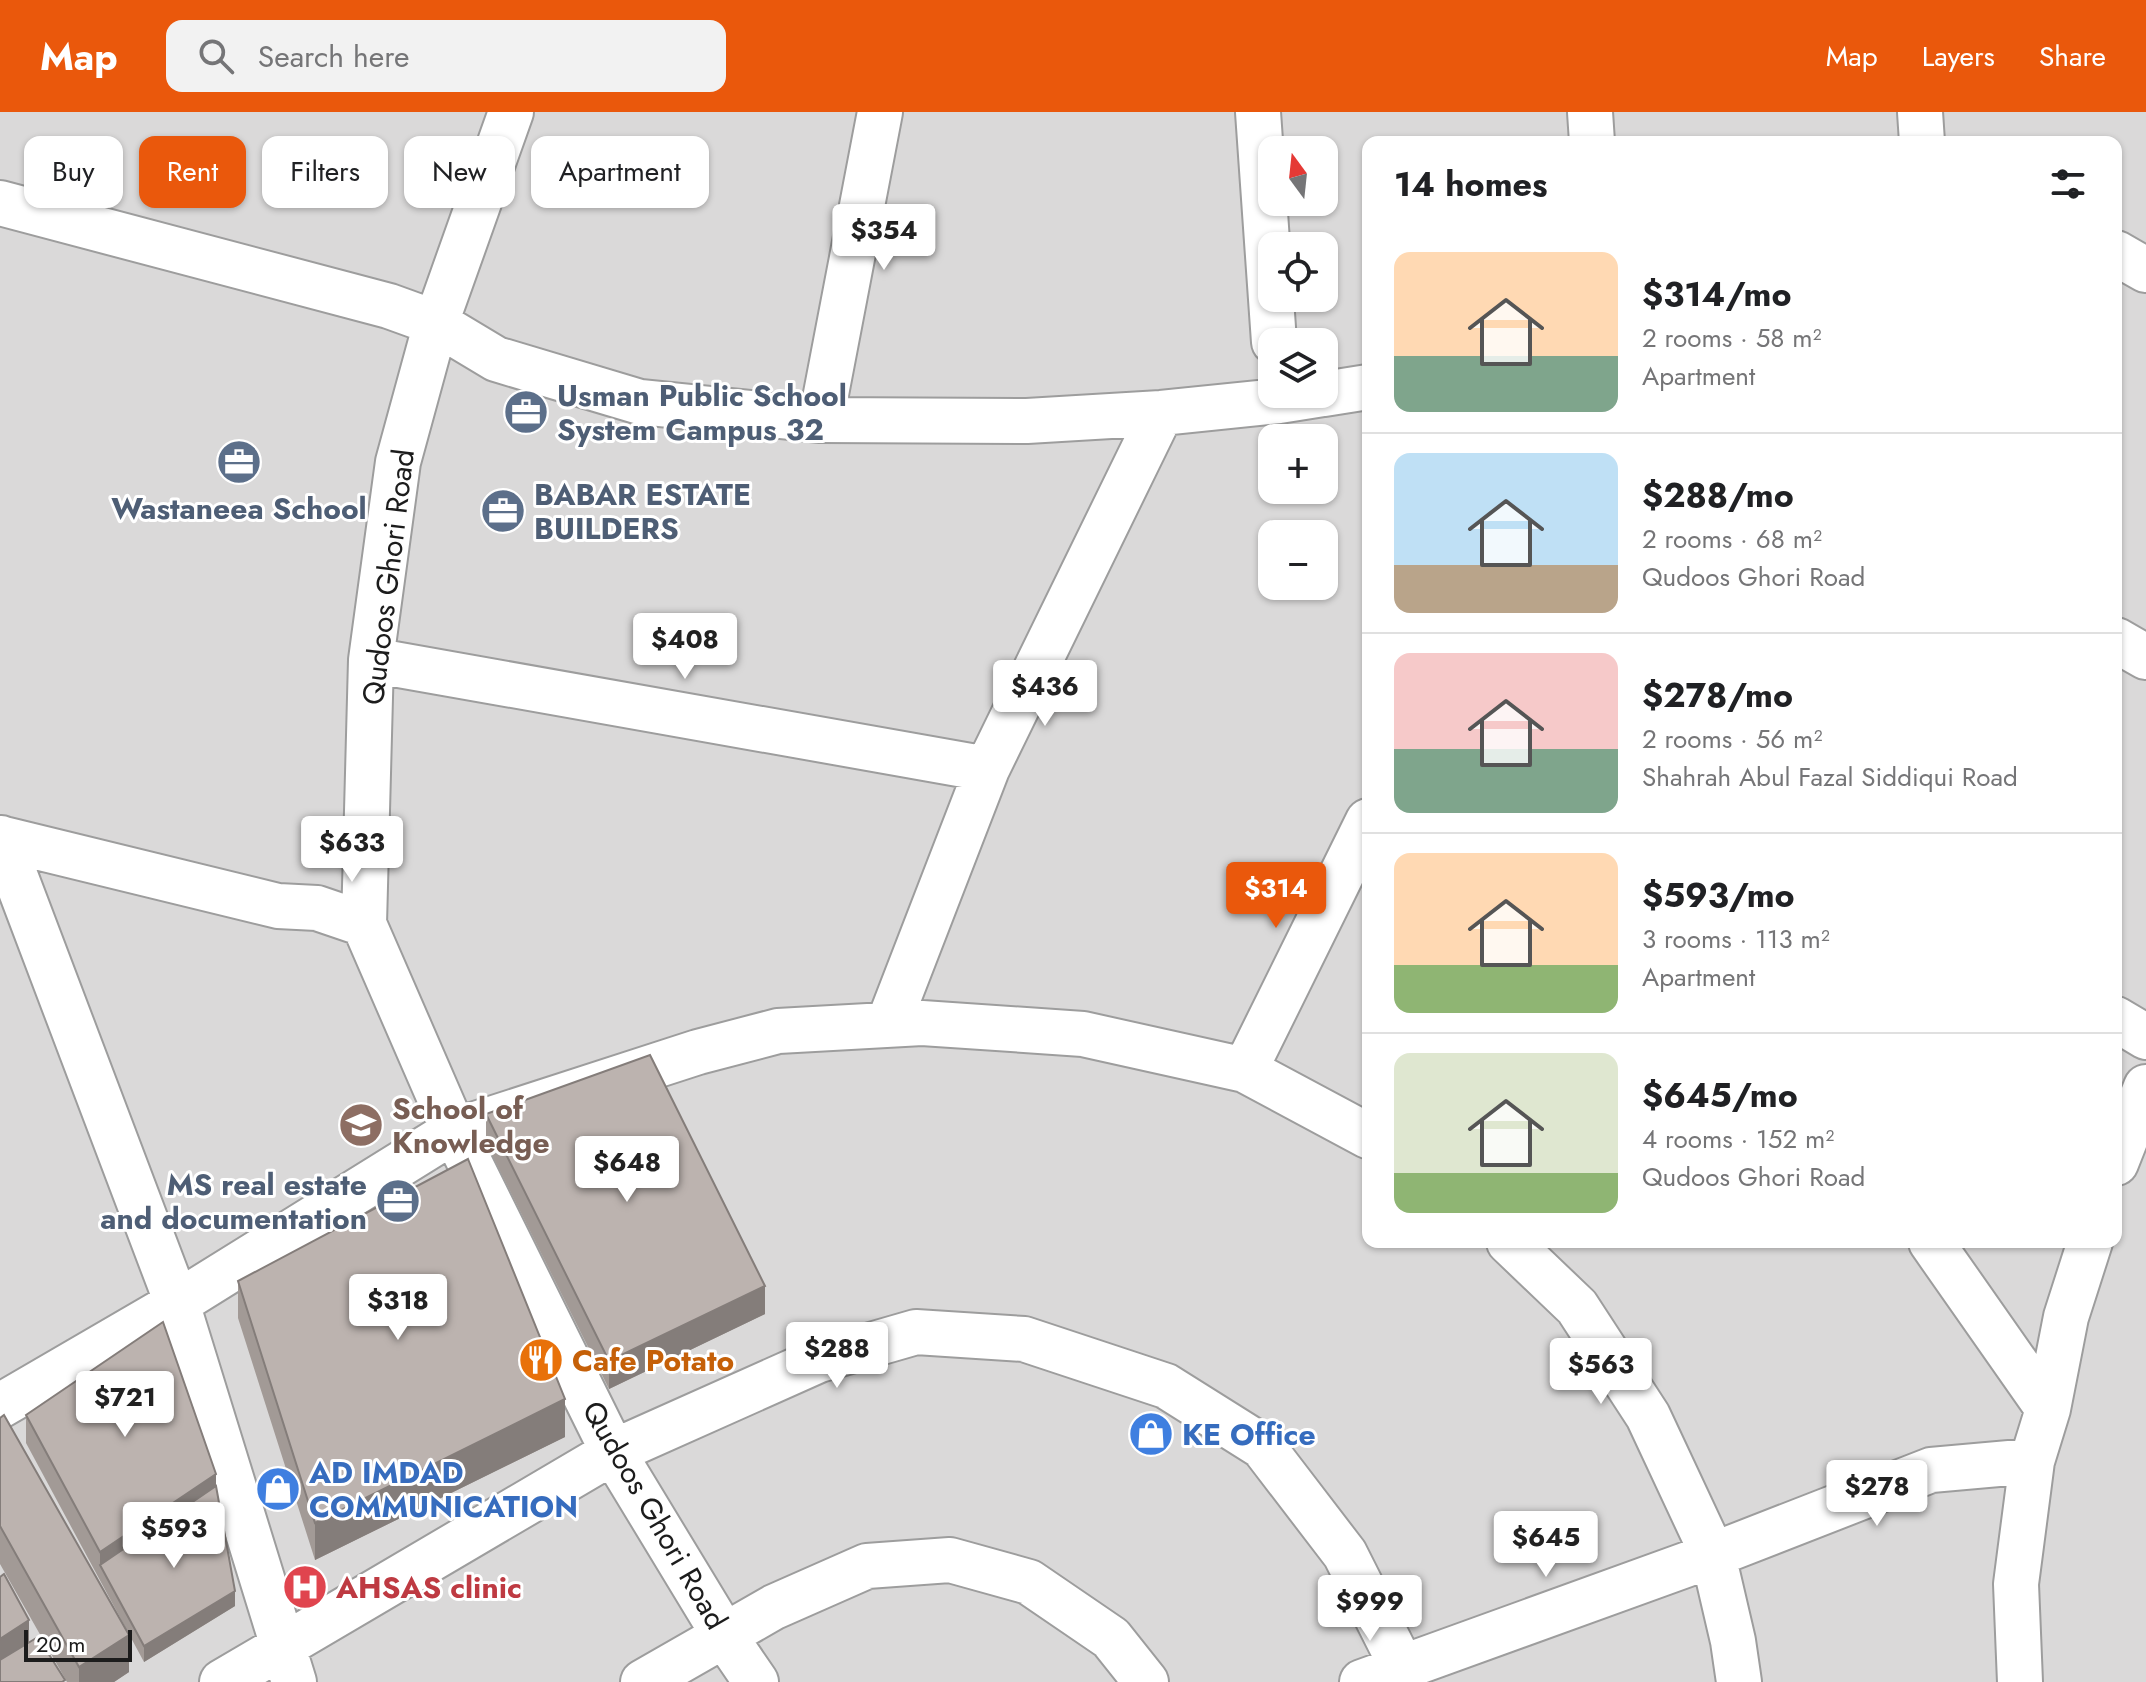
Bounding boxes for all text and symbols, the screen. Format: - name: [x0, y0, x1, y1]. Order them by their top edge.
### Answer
- search box: [166, 20, 726, 92]
- text: Map: [40, 29, 118, 84]
- icon: search: [194, 34, 238, 78]
- text: Search here: [258, 35, 410, 78]
- text: Map: [1826, 36, 1878, 77]
- text: Layers: [1922, 36, 1995, 77]
- text: Share: [2039, 36, 2106, 77]
- chip: Buy: [24, 136, 123, 208]
- chip: Rent: [139, 136, 246, 208]
- chip: Filters: [262, 136, 388, 208]
- chip: New: [404, 136, 515, 208]
- chip: Apartment: [531, 136, 709, 208]
- north arrow: [1258, 136, 1338, 216]
- map controls: [1258, 136, 1338, 600]
- text: 14 homes: [1394, 160, 1548, 209]
- icon: filters: [2046, 162, 2090, 206]
- pin: $354: [837, 204, 931, 272]
- text: $354: [850, 211, 918, 249]
- button: locate: [1258, 232, 1338, 312]
- text: $314/mo: [1642, 270, 1792, 319]
- icon: home: [1458, 284, 1554, 380]
- text: 2 rooms · 58 m²: [1642, 319, 1822, 357]
- button: layers: [1258, 328, 1338, 408]
- text: Apartment: [1642, 357, 1755, 395]
- place label: Usman Public School System Campus 32: [557, 374, 847, 451]
- office icon: Usman Public School System Campus 32: [502, 388, 550, 436]
- button: +: [1258, 424, 1338, 504]
- office icon: Wastaneea School: [215, 438, 263, 486]
- street label: Qudoos Ghori Road: [351, 447, 425, 707]
- text: $288/mo: [1642, 471, 1794, 520]
- place label: BABAR ESTATE BUILDERS: [534, 473, 751, 550]
- icon: home: [1458, 485, 1554, 581]
- place label: Wastaneea School: [111, 487, 367, 530]
- office icon: BABAR ESTATE BUILDERS: [479, 487, 527, 535]
- button: −: [1258, 520, 1338, 600]
- text: 2 rooms · 68 m²: [1642, 520, 1822, 558]
- text: Qudoos Ghori Road: [1642, 558, 1865, 596]
- pin: $408: [638, 613, 732, 681]
- text: $408: [651, 620, 719, 658]
- pin: $436: [998, 660, 1092, 728]
- text: $436: [1011, 667, 1079, 705]
- text: $278/mo: [1642, 671, 1793, 720]
- icon: home: [1458, 685, 1554, 781]
- text: 2 rooms · 56 m²: [1642, 720, 1822, 758]
- text: Shahrah Abul Fazal Siddiqui Road: [1642, 758, 2018, 796]
- pin: $633: [305, 816, 399, 884]
- text: $633: [319, 823, 385, 861]
- pin: $314: [1229, 862, 1323, 930]
- text: $314: [1244, 869, 1308, 907]
- text: $593/mo: [1642, 871, 1795, 920]
- icon: home: [1458, 885, 1554, 981]
- text: 3 rooms · 113 m²: [1642, 920, 1830, 958]
- text: Apartment: [1642, 958, 1755, 996]
- text: $645/mo: [1642, 1071, 1798, 1120]
- icon: home: [1458, 1085, 1554, 1181]
- place label: School of Knowledge: [392, 1087, 550, 1164]
- school or university icon: School of Knowledge: [337, 1101, 385, 1149]
- text: 4 rooms · 152 m²: [1642, 1120, 1834, 1158]
- pin: $648: [580, 1136, 674, 1204]
- text: $648: [593, 1143, 661, 1181]
- text: Qudoos Ghori Road: [1642, 1158, 1865, 1196]
- place label: MS real estate and documentation: [100, 1163, 367, 1240]
- office icon: MS real estate and documentation: [374, 1177, 422, 1225]
- pin: $318: [351, 1274, 445, 1342]
- text: $318: [367, 1281, 429, 1319]
- pin: $288: [790, 1322, 884, 1390]
- text: $288: [804, 1329, 870, 1367]
- restaurant icon: Cafe Potato: [517, 1336, 565, 1384]
- pin: $563: [1554, 1338, 1648, 1406]
- place label: Cafe Potato: [572, 1339, 734, 1382]
- text: $563: [1568, 1345, 1634, 1383]
- pin: $721: [78, 1371, 172, 1439]
- text: $721: [94, 1378, 156, 1416]
- street label: Qudoos Ghori Road: [572, 1393, 738, 1637]
- shop icon: KE Office: [1127, 1410, 1175, 1458]
- place label: KE Office: [1182, 1413, 1316, 1456]
- place label: AD IMDAD COMMUNICATION: [308, 1451, 578, 1528]
- pin: $278: [1830, 1460, 1924, 1528]
- shop icon: AD IMDAD COMMUNICATION: [254, 1465, 302, 1513]
- text: $278: [1844, 1467, 1910, 1505]
- pin: $593: [127, 1502, 221, 1570]
- text: $593: [141, 1509, 207, 1547]
- pin: $645: [1499, 1511, 1593, 1579]
- text: $645: [1512, 1518, 1580, 1556]
- hospital icon: AHSAS clinic: [281, 1563, 329, 1611]
- place label: AHSAS clinic: [335, 1566, 522, 1609]
- pin: $999: [1323, 1575, 1417, 1643]
- text: $999: [1336, 1582, 1404, 1620]
- scale bar: [24, 1626, 132, 1662]
- text: 20 m: [36, 1628, 85, 1660]

